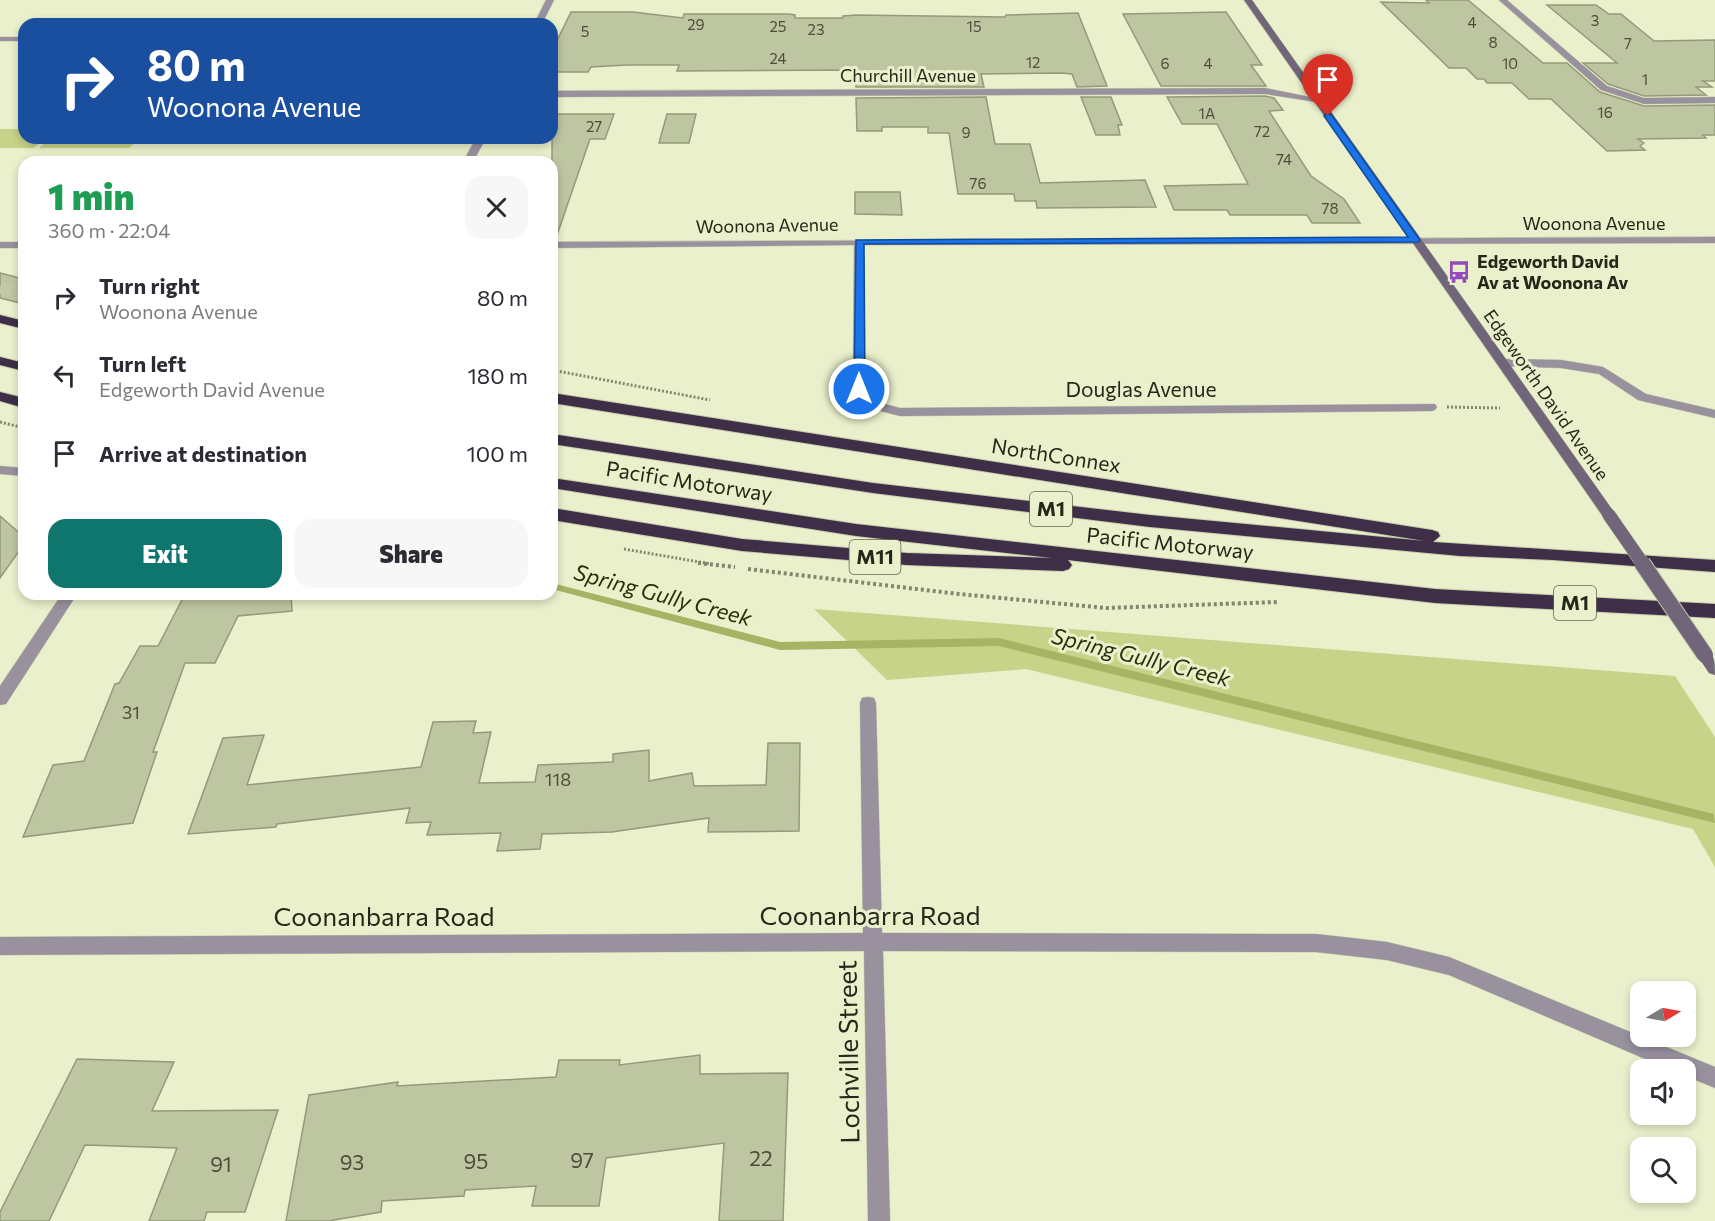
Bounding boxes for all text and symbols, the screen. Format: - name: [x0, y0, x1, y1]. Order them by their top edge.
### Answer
- house number: 3: [1591, 11, 1599, 29]
- house number: 4: [1468, 13, 1477, 31]
- house number: 29: [687, 15, 705, 33]
- house number: 25: [770, 17, 786, 35]
- house number: 15: [966, 17, 982, 35]
- house number: 23: [808, 20, 824, 38]
- house number: 5: [581, 22, 589, 40]
- house number: 8: [1488, 33, 1498, 51]
- house number: 7: [1624, 34, 1632, 52]
- text: 80 m: [147, 38, 246, 90]
- icon: right: [48, 42, 126, 120]
- house number: 24: [769, 49, 787, 67]
- house number: 12: [1026, 53, 1040, 71]
- house number: 6: [1160, 54, 1170, 72]
- house number: 4: [1204, 54, 1213, 72]
- pin: [1302, 54, 1353, 116]
- house number: 10: [1502, 54, 1518, 72]
- icon: arrive: [1311, 63, 1344, 96]
- street label: Churchill Avenue: [840, 64, 976, 86]
- house number: 1: [1642, 70, 1648, 88]
- text: Woonona Avenue: [147, 90, 361, 123]
- house number: 16: [1597, 103, 1613, 121]
- house number: 1A: [1199, 104, 1215, 122]
- house number: 27: [586, 117, 602, 135]
- house number: 72: [1254, 122, 1270, 140]
- house number: 9: [961, 123, 971, 141]
- house number: 74: [1276, 150, 1292, 168]
- text: 1 min: [48, 173, 134, 217]
- house number: 76: [970, 174, 986, 192]
- button: close: [465, 176, 528, 239]
- house number: 78: [1322, 199, 1338, 217]
- street label: Woonona Avenue: [1523, 212, 1665, 234]
- street label: Woonona Avenue: [695, 213, 839, 237]
- text: 360 m · 22:04: [48, 218, 170, 242]
- place label: Edgeworth David Av at Woonona Av: [1477, 250, 1628, 293]
- bus stop icon: Edgeworth David Av at Woonona Av: [1446, 259, 1472, 285]
- text: Turn right: [99, 272, 200, 299]
- icon: right: [48, 281, 81, 314]
- text: 80 m: [477, 284, 528, 311]
- text: Woonona Avenue: [99, 299, 258, 323]
- street label: Edgeworth David Avenue: [1480, 305, 1614, 484]
- text: Turn left: [99, 350, 186, 377]
- position arrow: [827, 357, 891, 421]
- icon: left: [48, 359, 81, 392]
- text: 180 m: [467, 362, 528, 389]
- street label: Douglas Avenue: [1065, 376, 1217, 401]
- text: Edgeworth David Avenue: [99, 377, 325, 401]
- street label: NorthConnex: [990, 432, 1123, 477]
- icon: arrive: [48, 437, 81, 470]
- text: Arrive at destination: [99, 440, 307, 467]
- text: 100 m: [466, 440, 528, 467]
- street label: Pacific Motorway: [604, 455, 774, 506]
- road number: M1: [1030, 492, 1072, 526]
- button: Exit: [48, 519, 282, 588]
- button: Share: [294, 519, 528, 588]
- street label: Pacific Motorway: [1085, 521, 1255, 564]
- road number: M11: [850, 540, 900, 574]
- water label: Spring Gully Creek: [571, 558, 756, 632]
- road number: M1: [1554, 586, 1596, 620]
- water label: Spring Gully Creek: [1049, 621, 1234, 692]
- house number: 31: [122, 701, 140, 723]
- house number: 118: [545, 768, 571, 790]
- street label: Coonanbarra Road: [759, 899, 981, 930]
- street label: Coonanbarra Road: [273, 900, 495, 931]
- street label: Lochville Street: [830, 960, 865, 1144]
- north arrow: [1630, 981, 1696, 1047]
- map controls: [1630, 981, 1696, 1203]
- button: sound: [1630, 1059, 1696, 1125]
- button: search: [1630, 1137, 1696, 1203]
- house number: 22: [749, 1145, 773, 1170]
- house number: 97: [570, 1147, 594, 1172]
- house number: 95: [464, 1148, 488, 1173]
- house number: 93: [340, 1149, 364, 1174]
- house number: 91: [210, 1151, 232, 1176]

